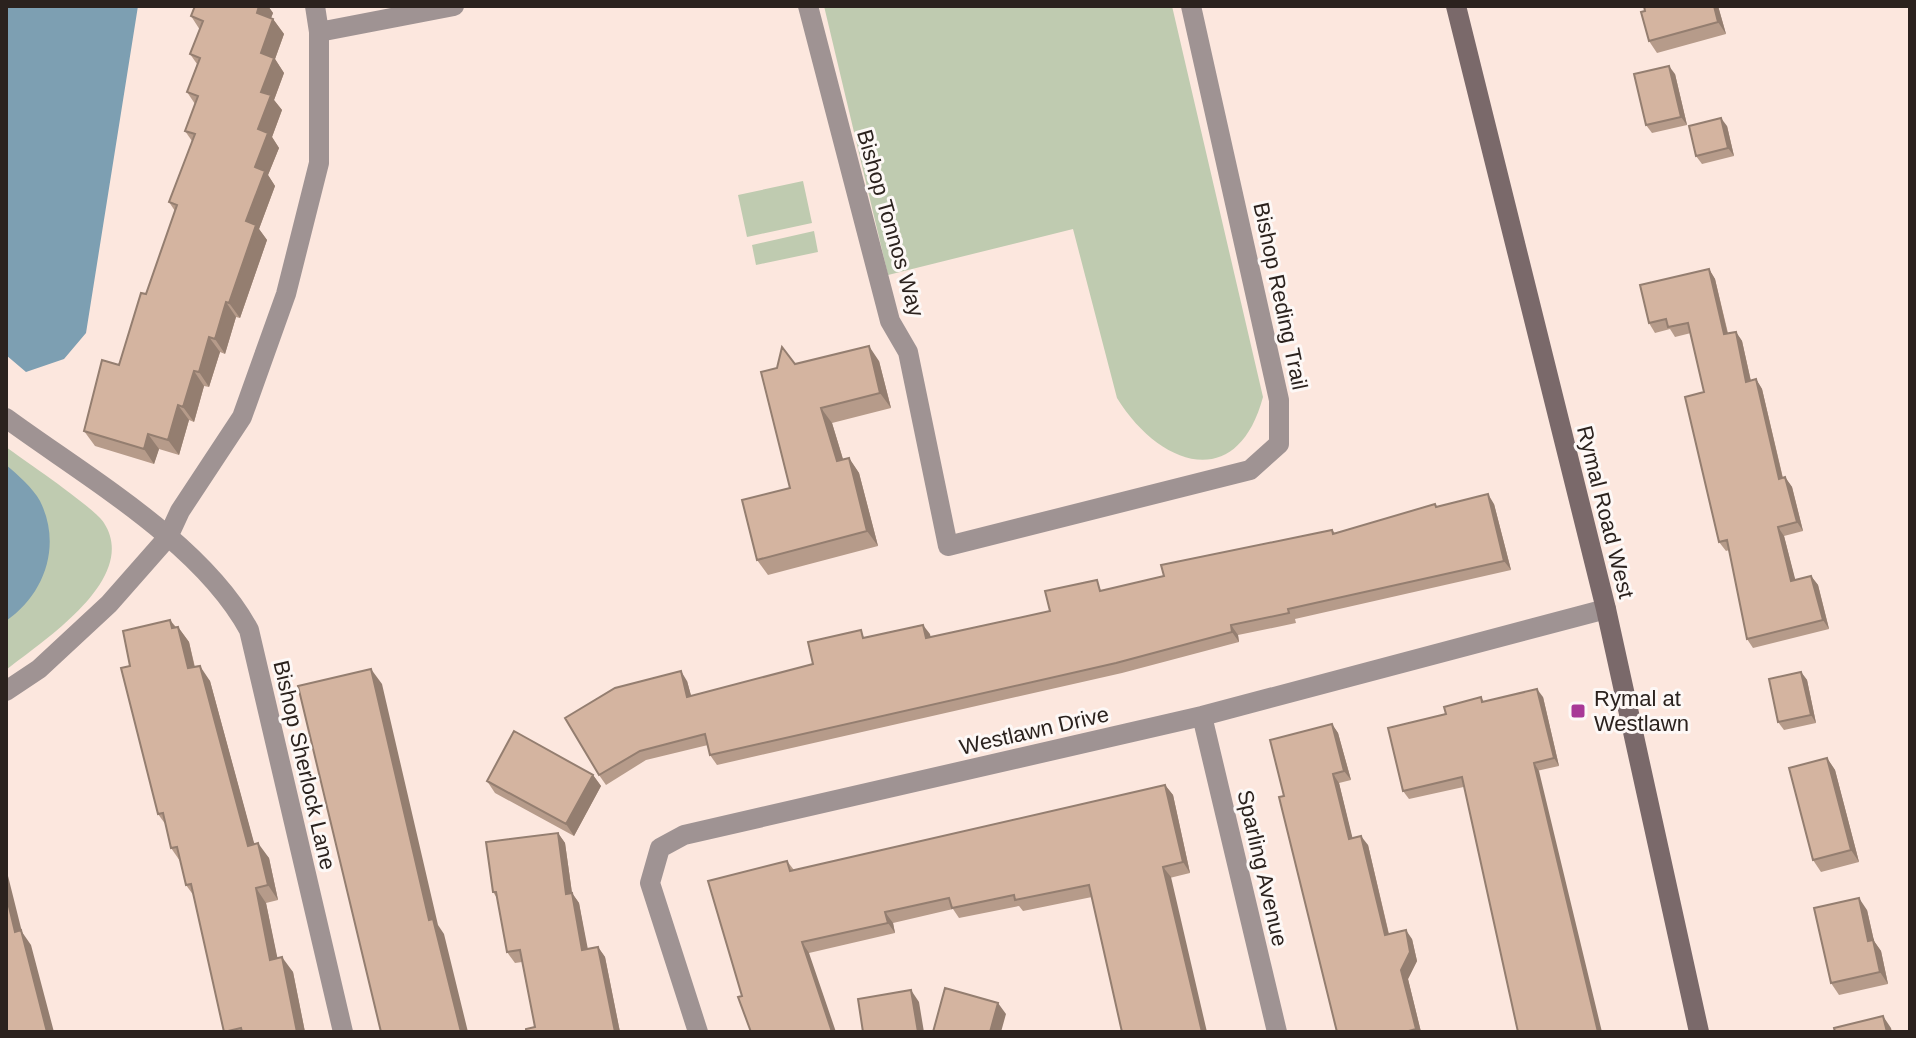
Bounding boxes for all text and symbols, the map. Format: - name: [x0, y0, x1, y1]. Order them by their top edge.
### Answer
- street label: Bishop Tonnos Way: [852, 127, 929, 319]
- street label: Bishop Reding Trail: [1248, 200, 1313, 392]
- street label: Rymal Road West: [1572, 423, 1639, 601]
- street label: Bishop Sherlock Lane: [268, 658, 341, 872]
- place label: Rymal at Westlawn: [1594, 686, 1689, 736]
- street label: Westlawn Drive: [957, 701, 1111, 760]
- marker: Rymal at Westlawn: [1569, 702, 1587, 720]
- street label: Sparling Avenue: [1232, 787, 1293, 949]

